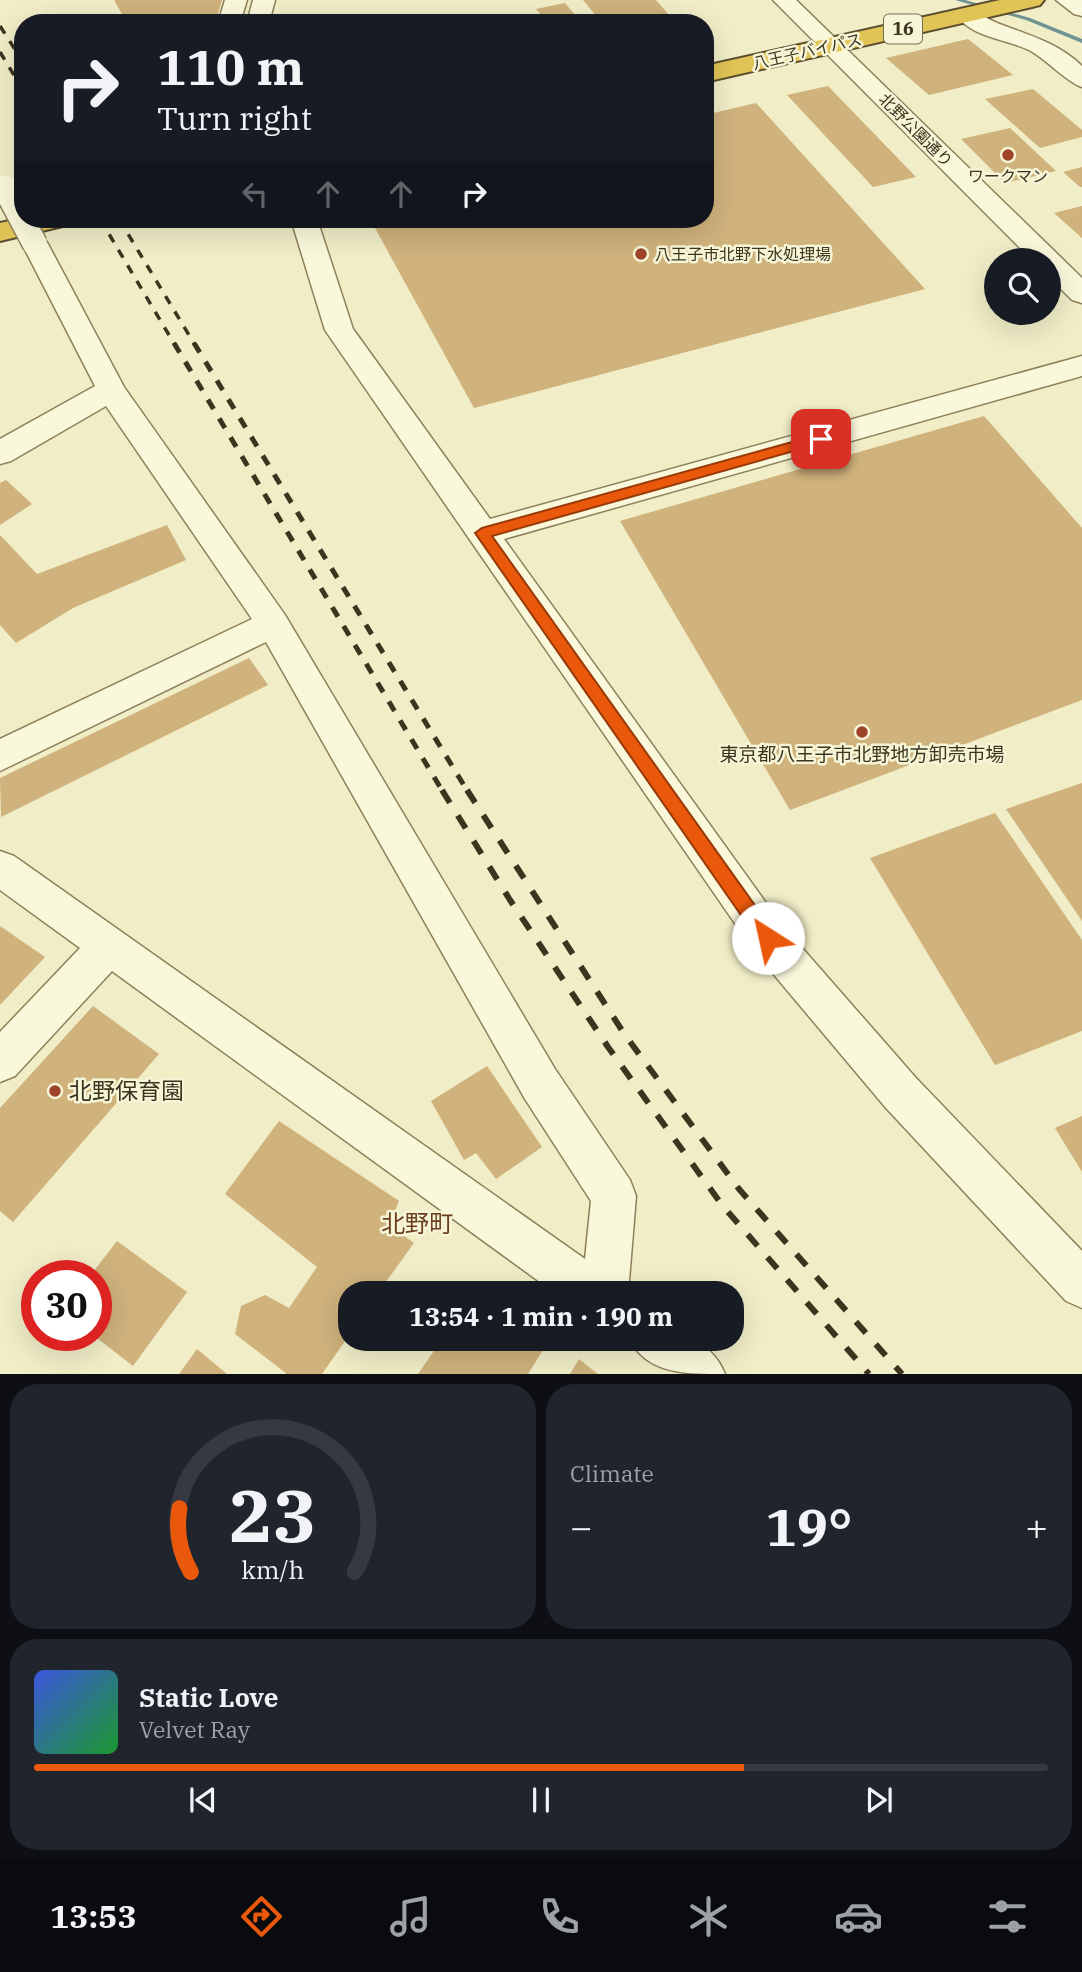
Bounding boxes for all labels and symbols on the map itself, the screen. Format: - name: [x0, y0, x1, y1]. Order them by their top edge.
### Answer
- road number: 16: [884, 15, 922, 44]
- street label: 八王子バイパス: [750, 29, 864, 73]
- street label: 北野公園通り: [875, 89, 957, 171]
- marker: ワークマン: [1000, 147, 1016, 163]
- place label: ワークマン: [968, 166, 1048, 186]
- place label: 八王子市北野下水処理場: [655, 244, 831, 264]
- marker: 八王子市北野下水処理場: [633, 246, 649, 262]
- pin: [791, 409, 851, 469]
- marker: 東京都八王子市北野地方卸売市場: [854, 724, 870, 740]
- place label: 東京都八王子市北野地方卸売市場: [719, 742, 1005, 766]
- position arrow: [731, 901, 805, 975]
- place label: 北野保育園: [69, 1075, 184, 1105]
- marker: 北野保育園: [47, 1083, 63, 1099]
- district label: 北野町: [381, 1207, 453, 1239]
- speed limit sign: 30: [21, 1260, 112, 1351]

